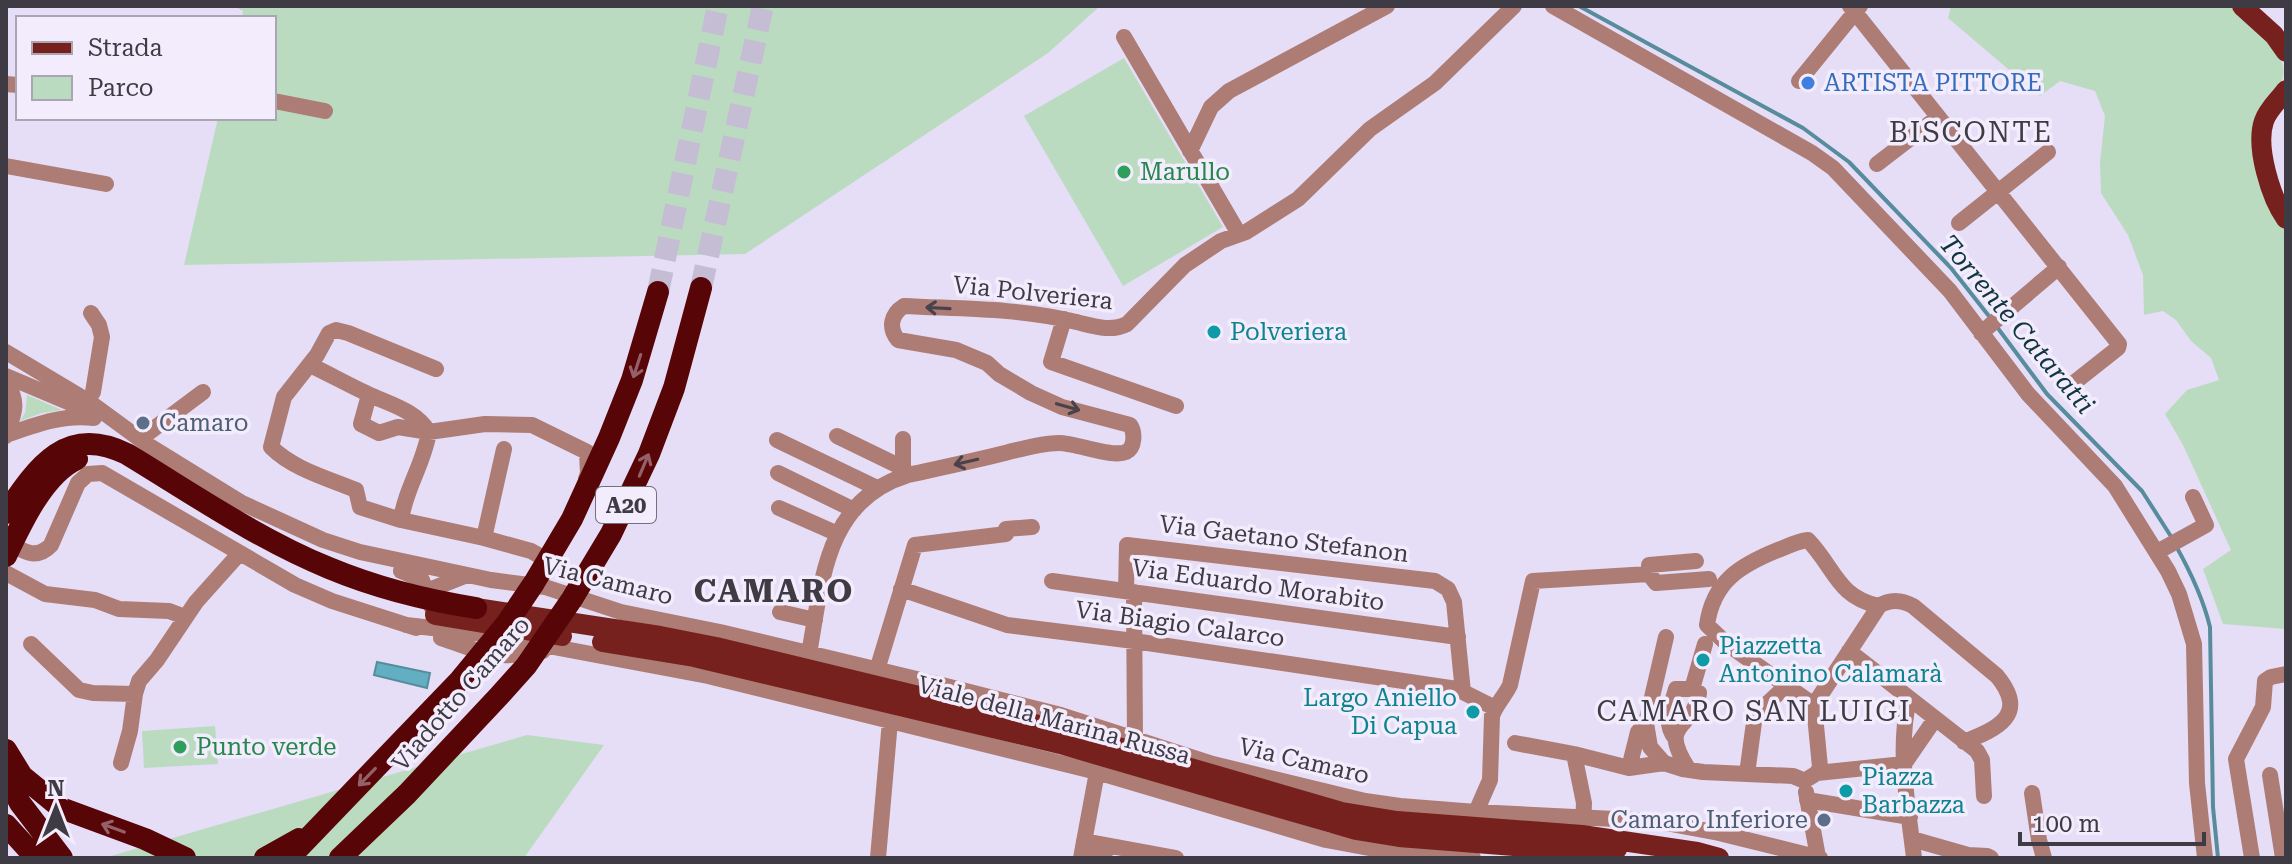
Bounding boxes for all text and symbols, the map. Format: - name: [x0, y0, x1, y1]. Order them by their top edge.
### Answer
- legend: [16, 16, 276, 120]
- text: Strada: [88, 34, 163, 62]
- place label: ARTISTA PITTORE: [1824, 69, 2042, 97]
- text: Parco: [88, 74, 154, 102]
- marker: ARTISTA PITTORE: [1799, 74, 1817, 92]
- district label: BISCONTE: [1889, 116, 2053, 149]
- place label: Marullo: [1140, 158, 1230, 186]
- marker: Marullo: [1115, 163, 1133, 181]
- water label: Torrente Cataratti: [1933, 228, 2101, 420]
- street label: Via Polveriera: [952, 271, 1114, 315]
- one-way arrow: [925, 300, 952, 315]
- place label: Polveriera: [1230, 318, 1347, 346]
- marker: Polveriera: [1205, 323, 1223, 341]
- one-way arrow: [628, 354, 643, 379]
- one-way arrow: [1054, 400, 1080, 415]
- place label: Camaro: [159, 409, 248, 437]
- marker: Camaro: [134, 414, 152, 432]
- one-way arrow: [637, 453, 652, 477]
- one-way arrow: [953, 455, 979, 470]
- road number: A20: [596, 487, 656, 523]
- street label: Via Gaetano Stefanon: [1158, 510, 1410, 568]
- street label: Via Camaro: [540, 551, 676, 611]
- street label: Via Eduardo Morabito: [1130, 553, 1386, 617]
- district label: CAMARO: [694, 572, 854, 610]
- street label: Via Biagio Calarco: [1074, 595, 1286, 653]
- street label: Viadotto Camaro: [386, 611, 536, 777]
- place label: Piazzetta Antonino Calamarà: [1719, 632, 1942, 688]
- marker: Piazzetta Antonino Calamarà: [1694, 651, 1712, 669]
- street label: Viale della Marina Russa: [915, 670, 1193, 770]
- place label: Largo Aniello Di Capua: [1303, 684, 1457, 740]
- district label: CAMARO SAN LUIGI: [1597, 695, 1911, 728]
- marker: Largo Aniello Di Capua: [1464, 703, 1482, 721]
- street label: Via Camaro: [1236, 732, 1372, 790]
- place label: Punto verde: [196, 733, 337, 761]
- marker: Punto verde: [171, 738, 189, 756]
- place label: Piazza Barbazza: [1862, 763, 1965, 819]
- one-way arrow: [357, 767, 376, 787]
- north arrow: [16, 768, 96, 848]
- text: N: [48, 776, 65, 801]
- marker: Piazza Barbazza: [1837, 782, 1855, 800]
- scale bar: [2020, 796, 2204, 846]
- place label: Camaro Inferiore: [1610, 806, 1808, 834]
- text: 100 m: [2032, 810, 2100, 838]
- marker: Camaro Inferiore: [1815, 811, 1833, 829]
- one-way arrow: [101, 820, 126, 834]

